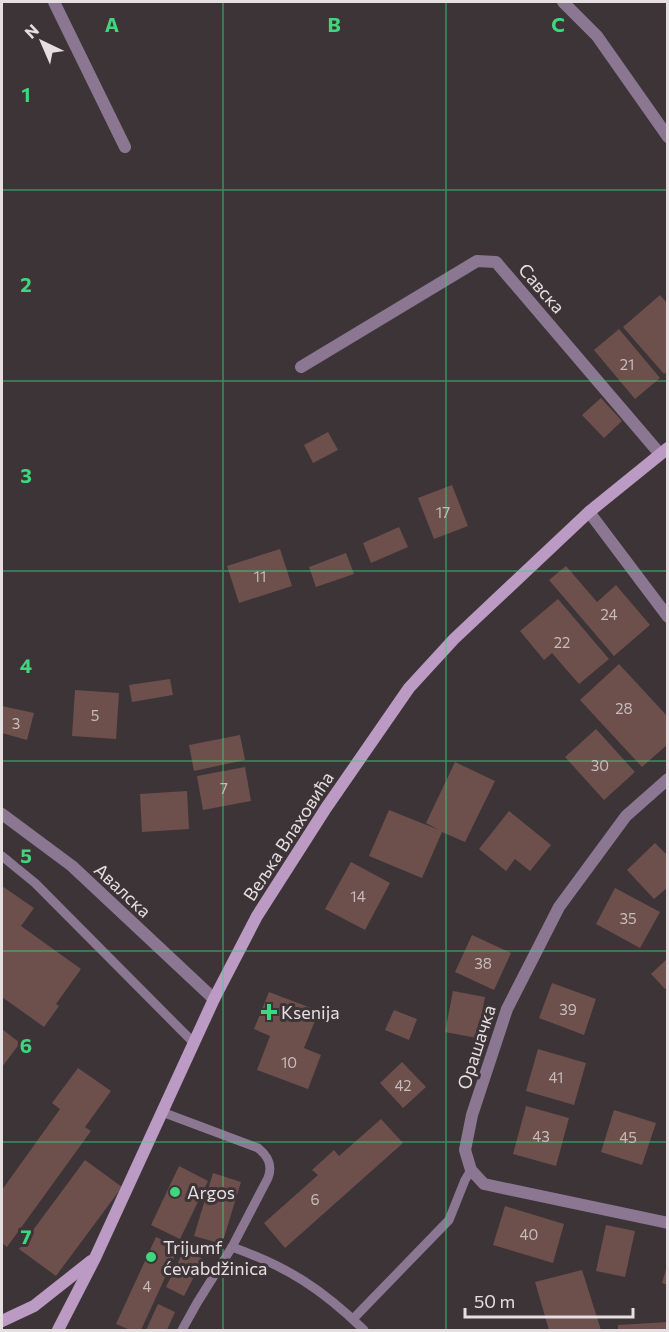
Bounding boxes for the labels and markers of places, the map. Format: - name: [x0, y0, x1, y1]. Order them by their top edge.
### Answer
- place label: Ksenija: [281, 1001, 340, 1023]
- marker: Ksenija: [262, 1005, 276, 1019]
- place label: Argos: [187, 1181, 235, 1203]
- marker: Argos: [168, 1185, 182, 1199]
- place label: Trijumf ćevabdžinica: [163, 1236, 268, 1279]
- marker: Trijumf ćevabdžinica: [144, 1250, 158, 1264]

